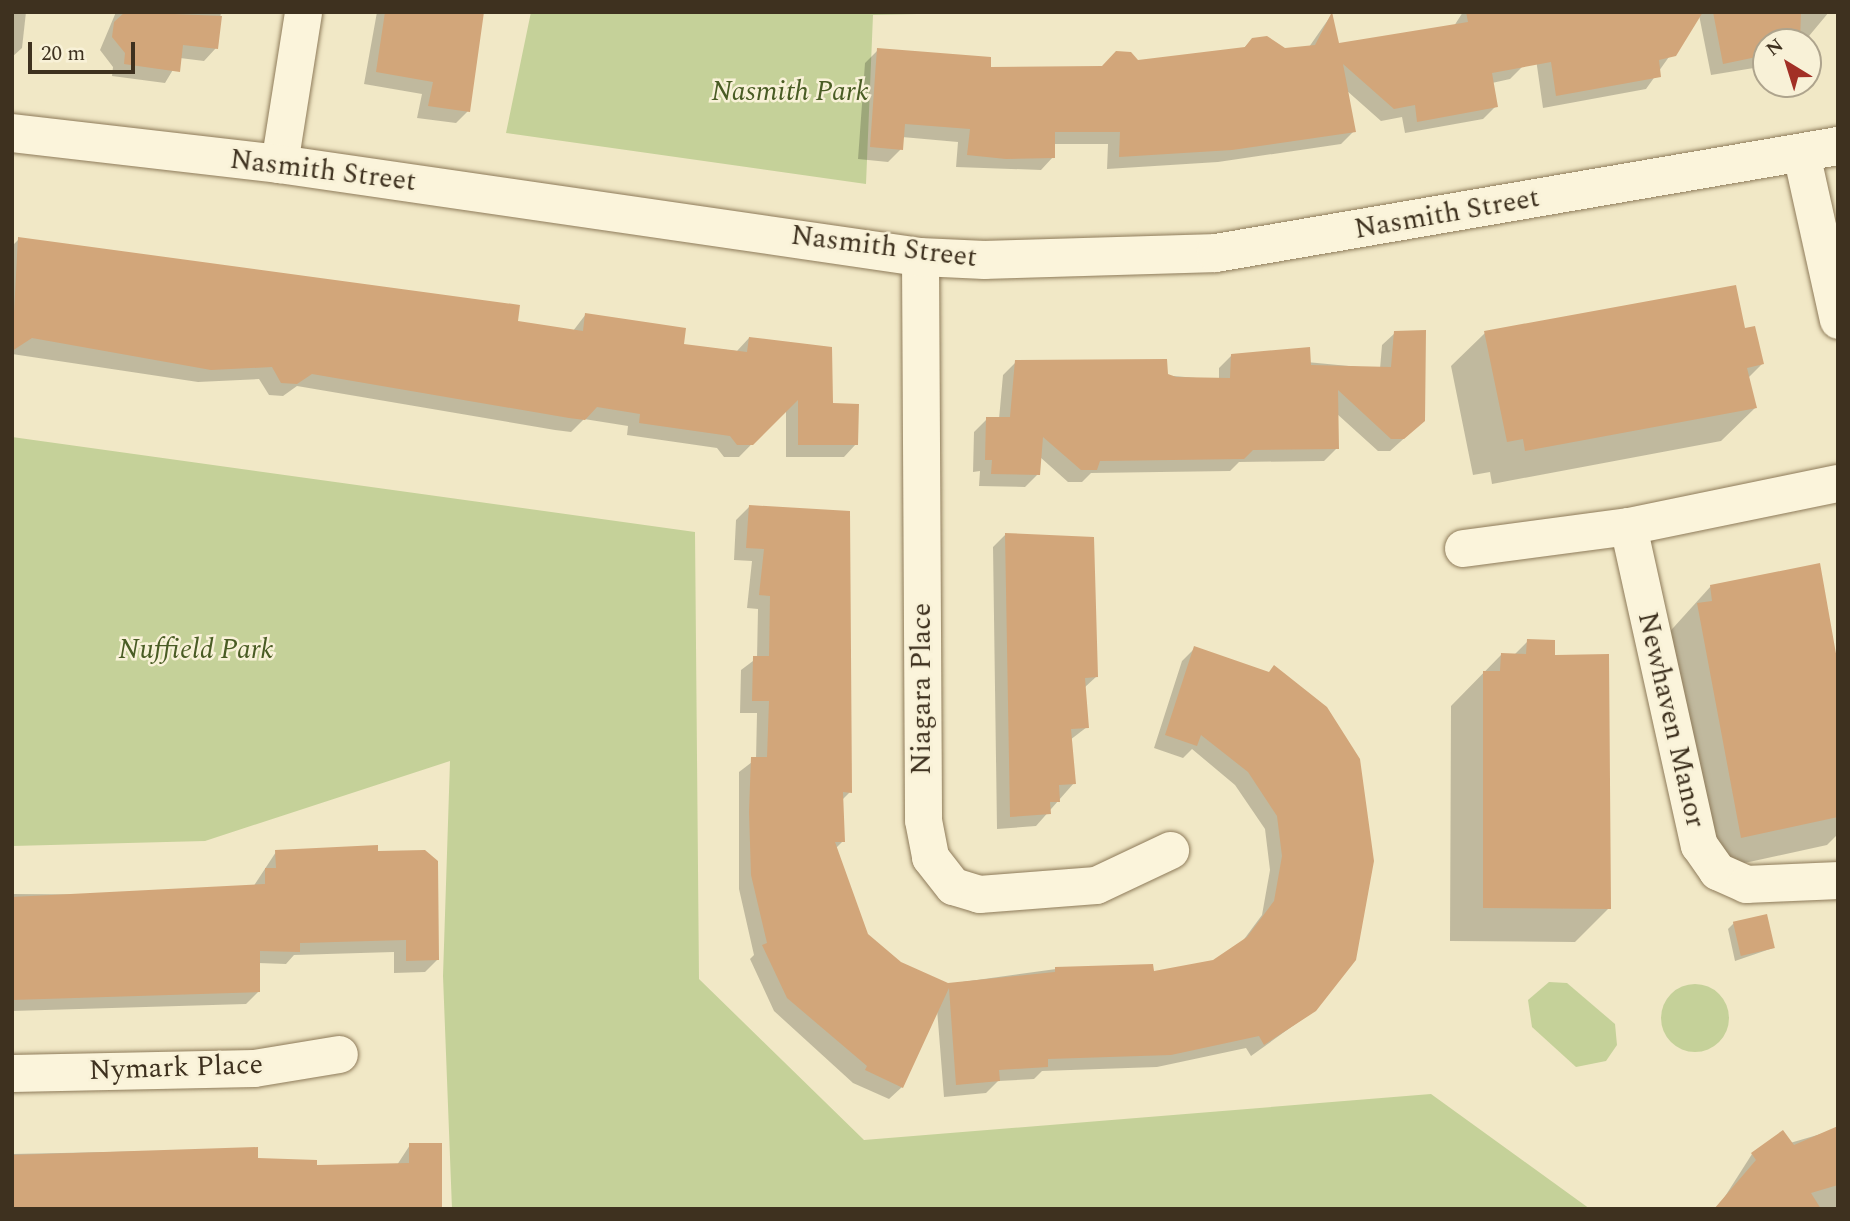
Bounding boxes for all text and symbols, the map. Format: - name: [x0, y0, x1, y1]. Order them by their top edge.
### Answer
- scale bar: [32, 28, 138, 72]
- north arrow: [1752, 28, 1822, 98]
- text: N: [1760, 31, 1790, 64]
- text: 20 m: [41, 38, 85, 70]
- park label: Nasmith Park: [711, 75, 869, 109]
- street label: Nasmith Street: [228, 143, 418, 199]
- street label: Nasmith Street: [1352, 181, 1542, 247]
- street label: Nasmith Street: [789, 219, 979, 275]
- street label: Niagara Place: [905, 603, 939, 775]
- street label: Newhaven Manor: [1630, 609, 1712, 831]
- park label: Nuffield Park: [118, 633, 274, 667]
- street label: Nymark Place: [88, 1048, 264, 1088]

